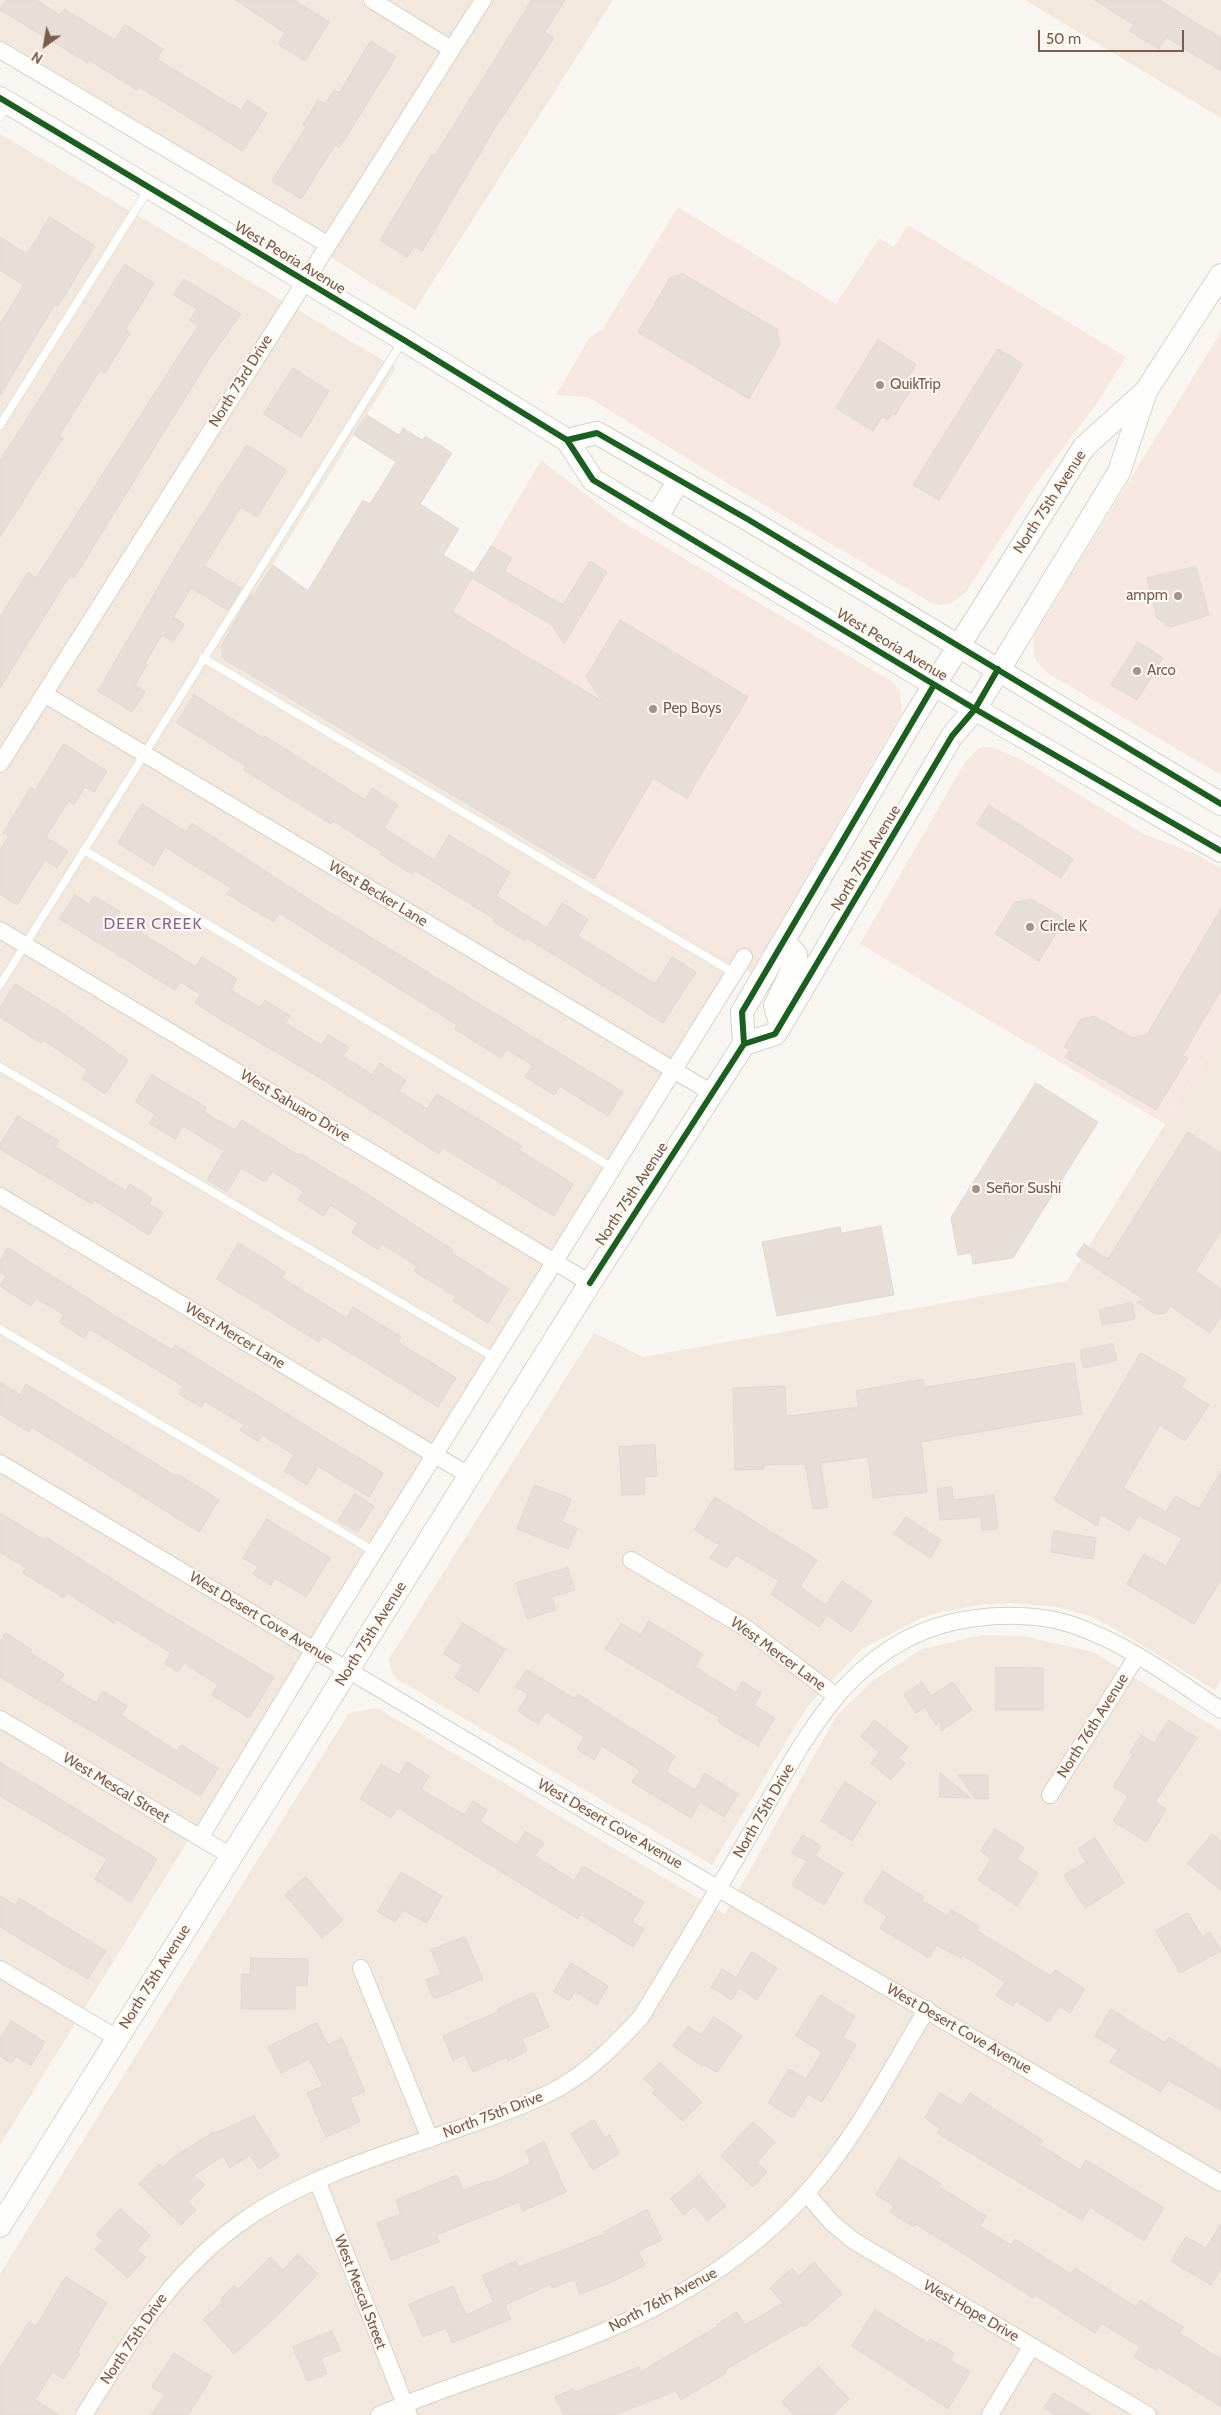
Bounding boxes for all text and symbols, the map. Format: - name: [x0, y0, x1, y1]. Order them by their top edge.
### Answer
- north arrow: [20, 20, 70, 70]
- scale bar: [1041, 20, 1187, 52]
- text: 50 m: [1046, 30, 1081, 48]
- text: N: [28, 47, 46, 68]
- street label: West Peoria Avenue: [231, 218, 349, 298]
- street label: North 73rd Drive: [205, 332, 277, 430]
- place label: QuikTrip: [890, 376, 941, 394]
- marker: QuikTrip: [874, 379, 886, 391]
- street label: North 75th Avenue: [1010, 447, 1090, 557]
- place label: ampm: [1126, 587, 1168, 605]
- marker: ampm: [1172, 590, 1184, 602]
- street label: West Peoria Avenue: [833, 605, 951, 685]
- place label: Arco: [1147, 662, 1176, 680]
- marker: Arco: [1131, 665, 1143, 677]
- place label: Pep Boys: [663, 700, 722, 718]
- marker: Pep Boys: [647, 703, 659, 715]
- street label: North 75th Avenue: [827, 802, 905, 914]
- street label: West Becker Lane: [325, 857, 431, 931]
- district label: DEER CREEK: [102, 914, 204, 934]
- place label: Circle K: [1040, 918, 1087, 936]
- marker: Circle K: [1024, 921, 1036, 933]
- street label: West Sahuaro Drive: [237, 1066, 353, 1146]
- street label: North 75th Avenue: [592, 1139, 672, 1249]
- place label: Señor Sushi: [986, 1180, 1061, 1198]
- marker: Señor Sushi: [970, 1183, 982, 1195]
- street label: West Mercer Lane: [182, 1299, 288, 1373]
- street label: West Desert Cove Avenue: [186, 1568, 336, 1668]
- street label: North 75th Avenue: [332, 1578, 410, 1690]
- street label: West Mercer Lane: [727, 1613, 829, 1695]
- street label: North 76th Avenue: [1054, 1670, 1132, 1782]
- street label: West Mescal Street: [59, 1749, 173, 1827]
- street label: North 75th Drive: [730, 1761, 798, 1861]
- street label: West Desert Cove Avenue: [534, 1775, 686, 1873]
- street label: North 75th Avenue: [116, 1921, 194, 2033]
- street label: West Desert Cove Avenue: [883, 1980, 1035, 2078]
- street label: North 75th Drive: [440, 2088, 546, 2142]
- street label: West Mescal Street: [330, 2232, 390, 2352]
- street label: North 76th Avenue: [606, 2264, 720, 2336]
- street label: West Hope Drive: [920, 2276, 1022, 2346]
- street label: North 75th Drive: [97, 2290, 171, 2388]

